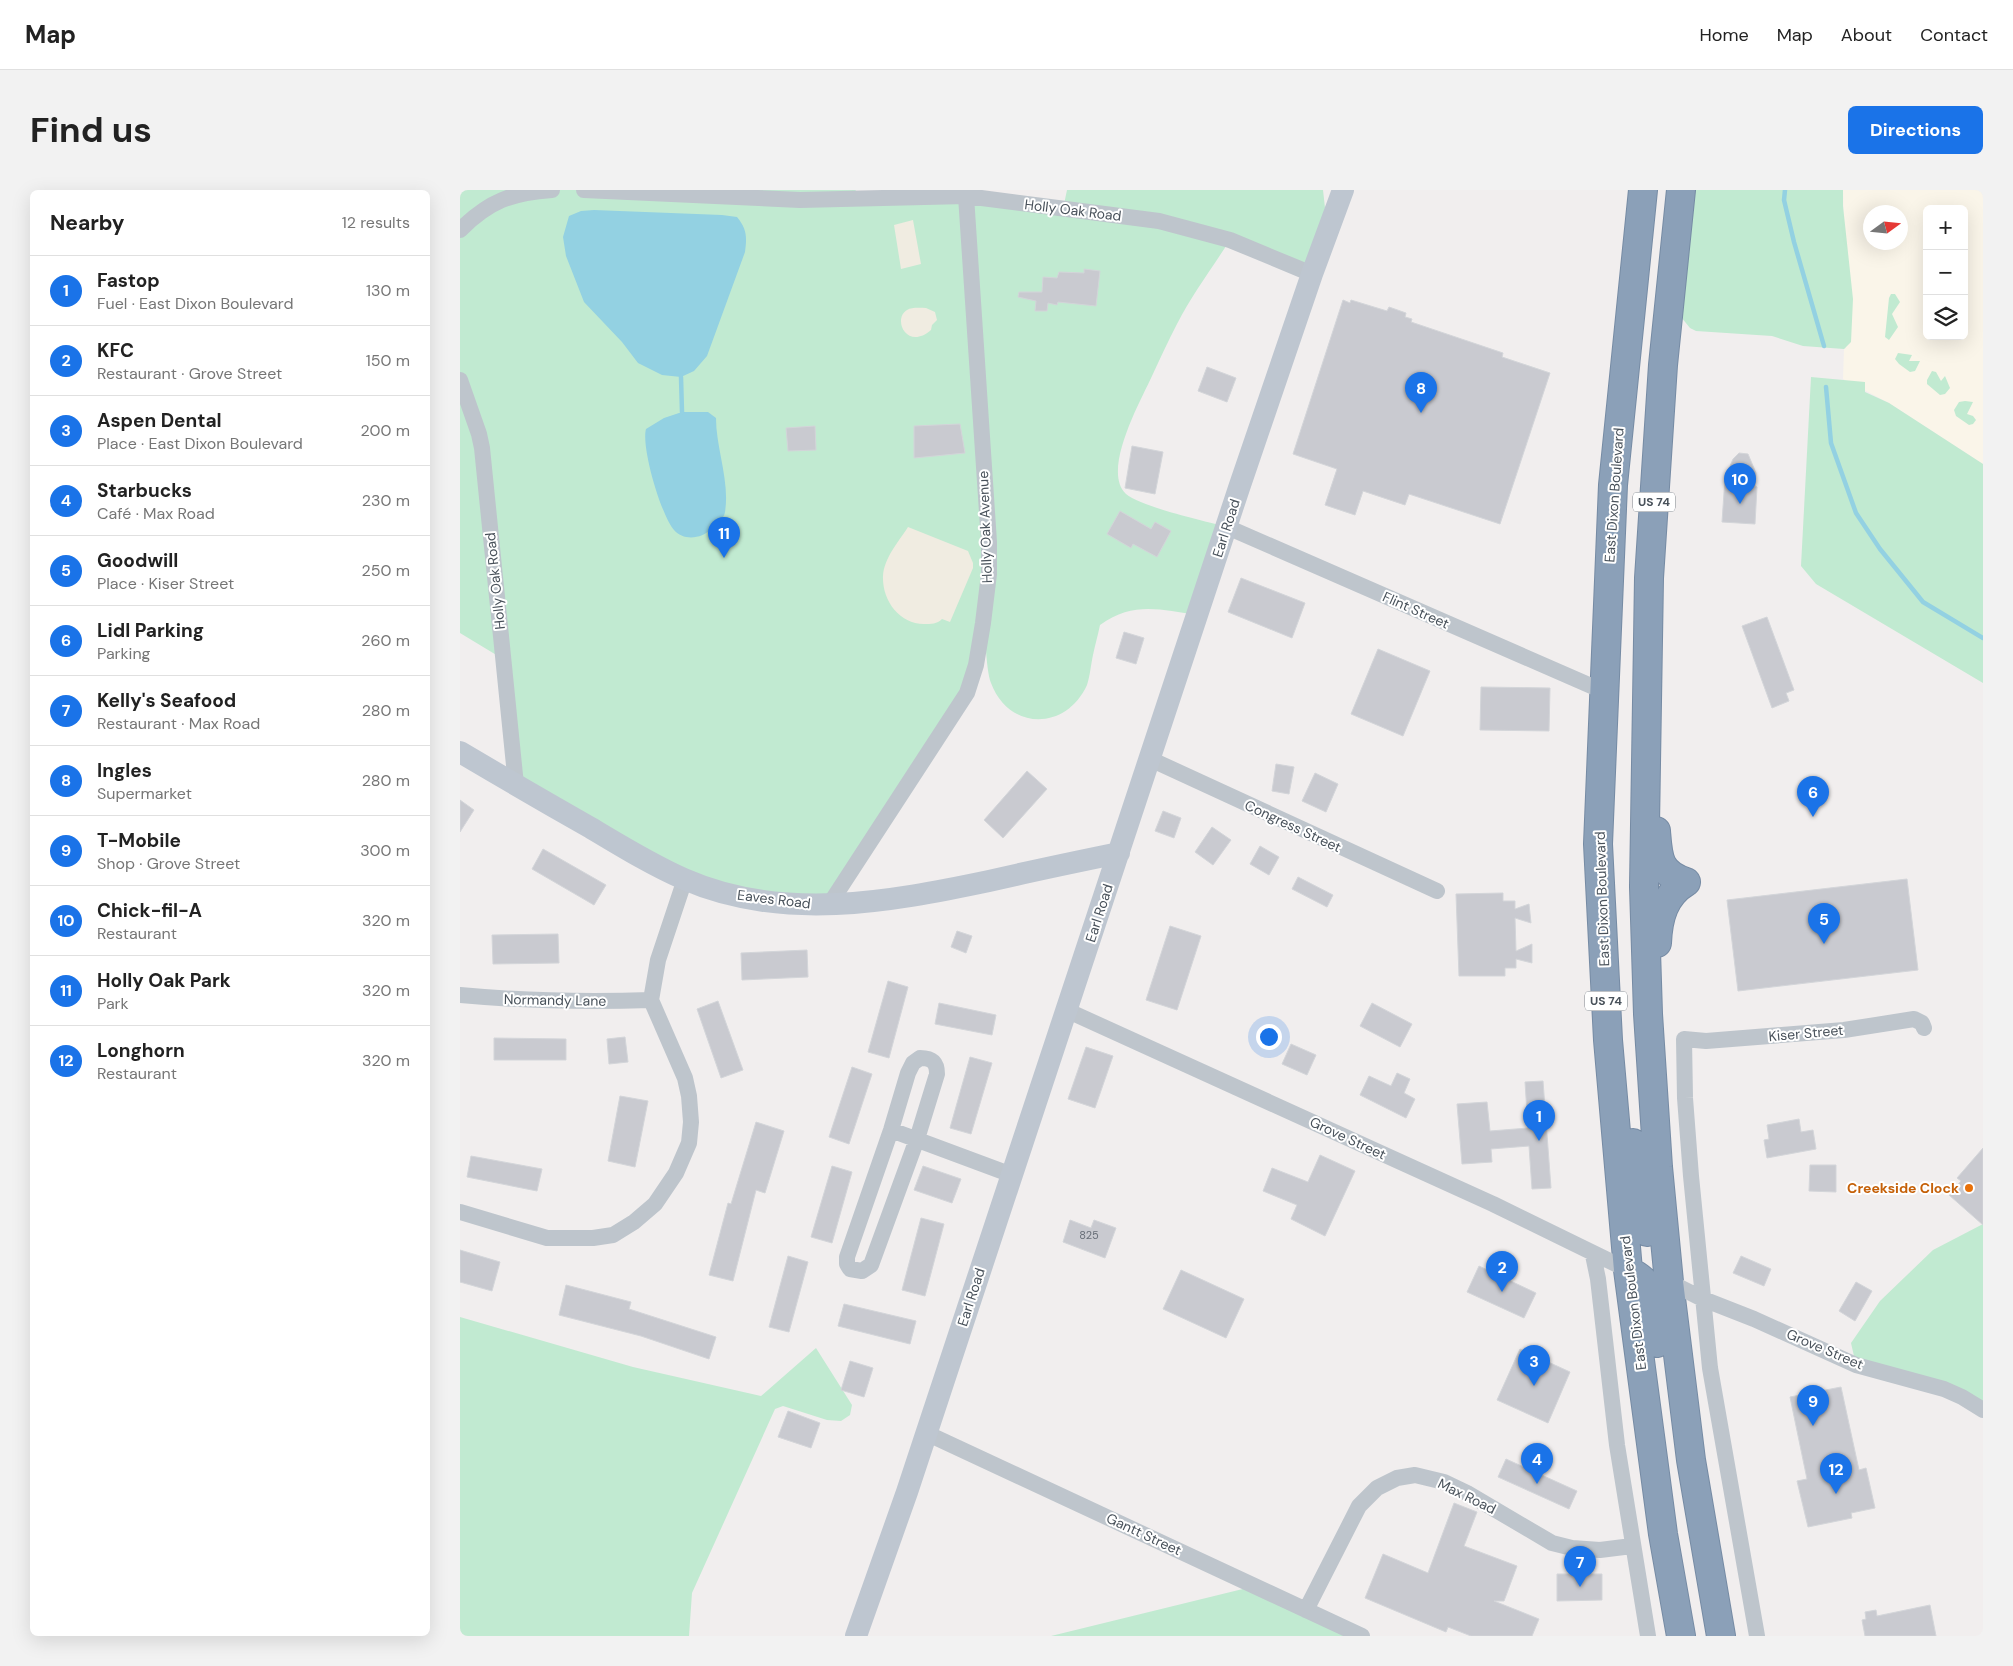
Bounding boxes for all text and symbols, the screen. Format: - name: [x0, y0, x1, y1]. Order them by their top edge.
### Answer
- text: Map: [25, 19, 76, 50]
- text: Home: [1699, 23, 1749, 47]
- text: Map: [1777, 23, 1813, 47]
- text: About: [1841, 23, 1892, 47]
- text: Contact: [1920, 23, 1988, 47]
- button: Directions: [1848, 106, 1983, 154]
- text: Find us: [30, 107, 152, 153]
- street label: Holly Oak Road: [1024, 195, 1122, 225]
- north arrow: [1863, 205, 1908, 250]
- map controls: [1923, 205, 1968, 340]
- button: +: [1923, 205, 1968, 250]
- text: Nearby: [50, 209, 124, 237]
- text: 12 results: [342, 212, 410, 233]
- button: −: [1923, 250, 1968, 295]
- text: Fastop: [97, 268, 160, 293]
- text: 1: [63, 280, 69, 301]
- text: 130 m: [366, 280, 410, 301]
- text: Fuel · East Dixon Boulevard: [97, 293, 293, 314]
- button: layers: [1923, 295, 1968, 340]
- text: KFC: [97, 338, 134, 363]
- text: 2: [61, 350, 71, 371]
- text: 150 m: [366, 350, 410, 371]
- text: Restaurant · Grove Street: [97, 363, 282, 384]
- pin: 8: [1405, 372, 1437, 413]
- text: Aspen Dental: [97, 408, 222, 433]
- text: 3: [61, 420, 71, 441]
- text: 200 m: [361, 420, 410, 441]
- street label: East Dixon Boulevard: [1600, 427, 1628, 563]
- text: Place · East Dixon Boulevard: [97, 433, 303, 454]
- pin: 10: [1724, 463, 1756, 504]
- street label: Holly Oak Avenue: [974, 470, 996, 583]
- text: Starbucks: [97, 478, 192, 503]
- text: 4: [61, 490, 71, 511]
- text: 230 m: [362, 490, 410, 511]
- road number: US 74: [1633, 492, 1675, 512]
- street label: Earl Road: [1208, 497, 1244, 559]
- text: Café · Max Road: [97, 503, 215, 524]
- pin: 11: [708, 517, 740, 558]
- street label: Holly Oak Road: [481, 532, 509, 630]
- text: Goodwill: [97, 548, 178, 573]
- text: 5: [61, 560, 71, 581]
- text: 250 m: [362, 560, 410, 581]
- text: Place · Kiser Street: [97, 573, 234, 594]
- street label: Flint Street: [1380, 587, 1452, 633]
- text: Lidl Parking: [97, 618, 204, 643]
- text: 6: [61, 630, 71, 651]
- text: 260 m: [361, 630, 410, 651]
- text: Parking: [97, 643, 151, 664]
- text: Kelly's Seafood: [97, 688, 236, 713]
- text: 7: [62, 700, 70, 721]
- text: 280 m: [362, 700, 410, 721]
- text: Restaurant · Max Road: [97, 713, 260, 734]
- text: Ingles: [97, 758, 152, 783]
- text: 8: [61, 770, 71, 791]
- text: 280 m: [362, 770, 410, 791]
- pin: 6: [1797, 776, 1829, 817]
- text: Supermarket: [97, 783, 192, 804]
- street label: Congress Street: [1242, 796, 1344, 856]
- text: T-Mobile: [97, 828, 181, 853]
- street label: East Dixon Boulevard: [1591, 831, 1613, 967]
- text: 9: [61, 840, 71, 861]
- text: 300 m: [360, 840, 410, 861]
- text: Shop · Grove Street: [97, 853, 240, 874]
- street label: Earl Road: [1081, 882, 1117, 944]
- street label: Eaves Road: [736, 886, 812, 912]
- text: Chick-fil-A: [97, 898, 202, 923]
- pin: 5: [1808, 903, 1840, 944]
- text: 10: [57, 910, 75, 931]
- text: 320 m: [362, 910, 410, 931]
- text: Restaurant: [97, 923, 177, 944]
- text: Holly Oak Park: [97, 968, 231, 993]
- text: 11: [60, 980, 72, 1001]
- text: 320 m: [362, 980, 410, 1001]
- street label: Normandy Lane: [504, 990, 606, 1010]
- road number: US 74: [1585, 991, 1627, 1010]
- text: Park: [97, 993, 129, 1014]
- street label: Kiser Street: [1768, 1021, 1844, 1045]
- your location: [1256, 1024, 1282, 1050]
- text: Longhorn: [97, 1038, 185, 1063]
- text: 12: [58, 1050, 74, 1071]
- text: 320 m: [362, 1050, 410, 1071]
- text: Restaurant: [97, 1063, 177, 1084]
- pin: 1: [1523, 1100, 1555, 1141]
- street label: Grove Street: [1307, 1113, 1389, 1163]
- place label: Creekside Clock: [1847, 1179, 1959, 1197]
- marker: Creekside Clock: [1963, 1182, 1975, 1194]
- house number: 825: [1079, 1228, 1099, 1242]
- street label: East Dixon Boulevard: [1616, 1235, 1650, 1371]
- pin: 2: [1486, 1251, 1518, 1292]
- street label: Earl Road: [953, 1266, 989, 1328]
- street label: Grove Street: [1784, 1325, 1866, 1373]
- pin: 3: [1518, 1345, 1550, 1386]
- pin: 9: [1797, 1385, 1829, 1426]
- pin: 4: [1521, 1443, 1553, 1484]
- pin: 12: [1820, 1453, 1852, 1494]
- street label: Max Road: [1435, 1474, 1499, 1518]
- street label: Gantt Street: [1104, 1509, 1184, 1559]
- pin: 7: [1564, 1546, 1596, 1587]

